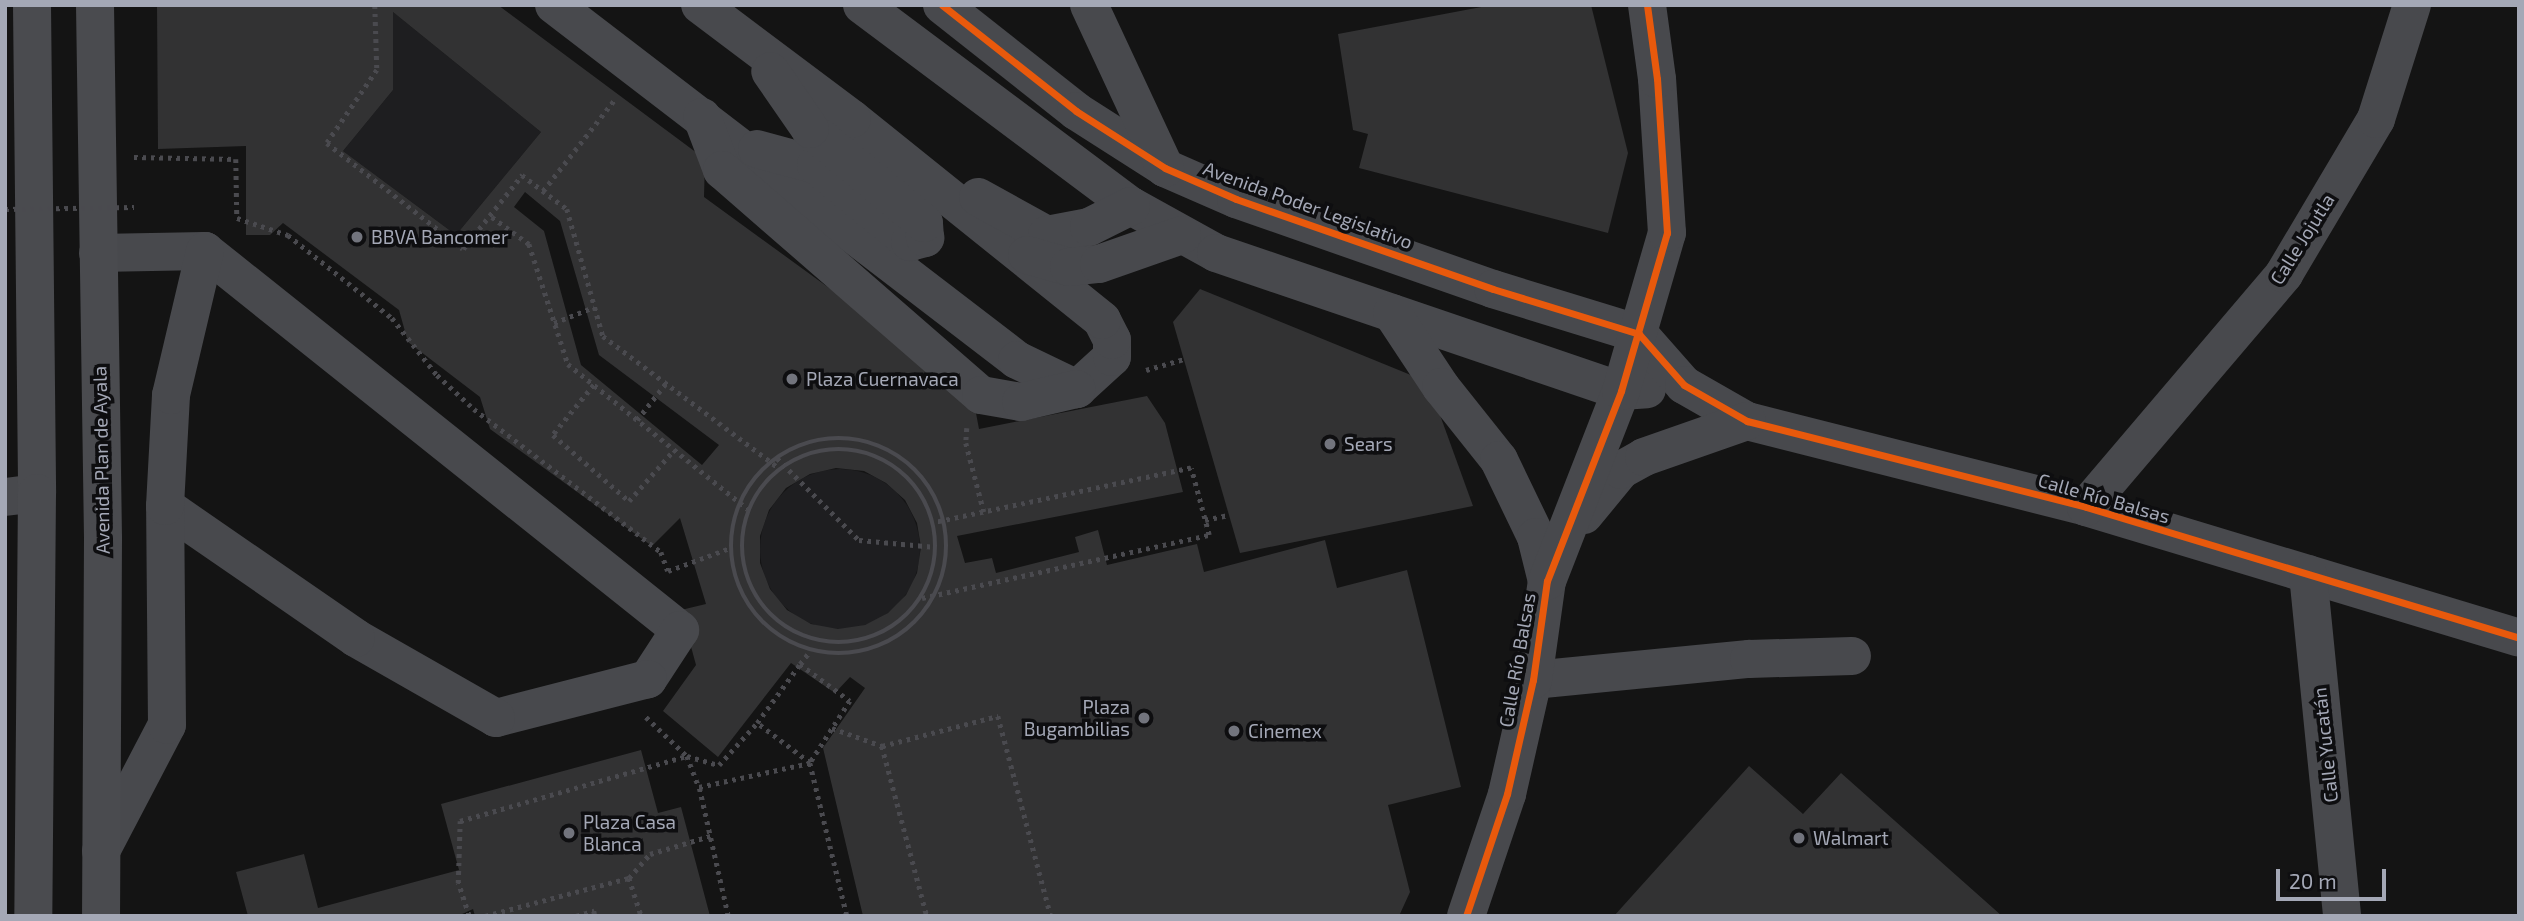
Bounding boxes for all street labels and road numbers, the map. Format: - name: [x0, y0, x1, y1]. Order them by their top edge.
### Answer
- street label: Avenida Poder Legislativo: [1200, 156, 1416, 254]
- street label: Calle Jojutla: [2265, 189, 2339, 289]
- street label: Avenida Plan de Ayala: [88, 365, 114, 555]
- street label: Calle Río Balsas: [2035, 468, 2173, 528]
- street label: Calle Río Balsas: [1494, 591, 1540, 729]
- street label: Calle Yucatán: [2308, 686, 2342, 804]

